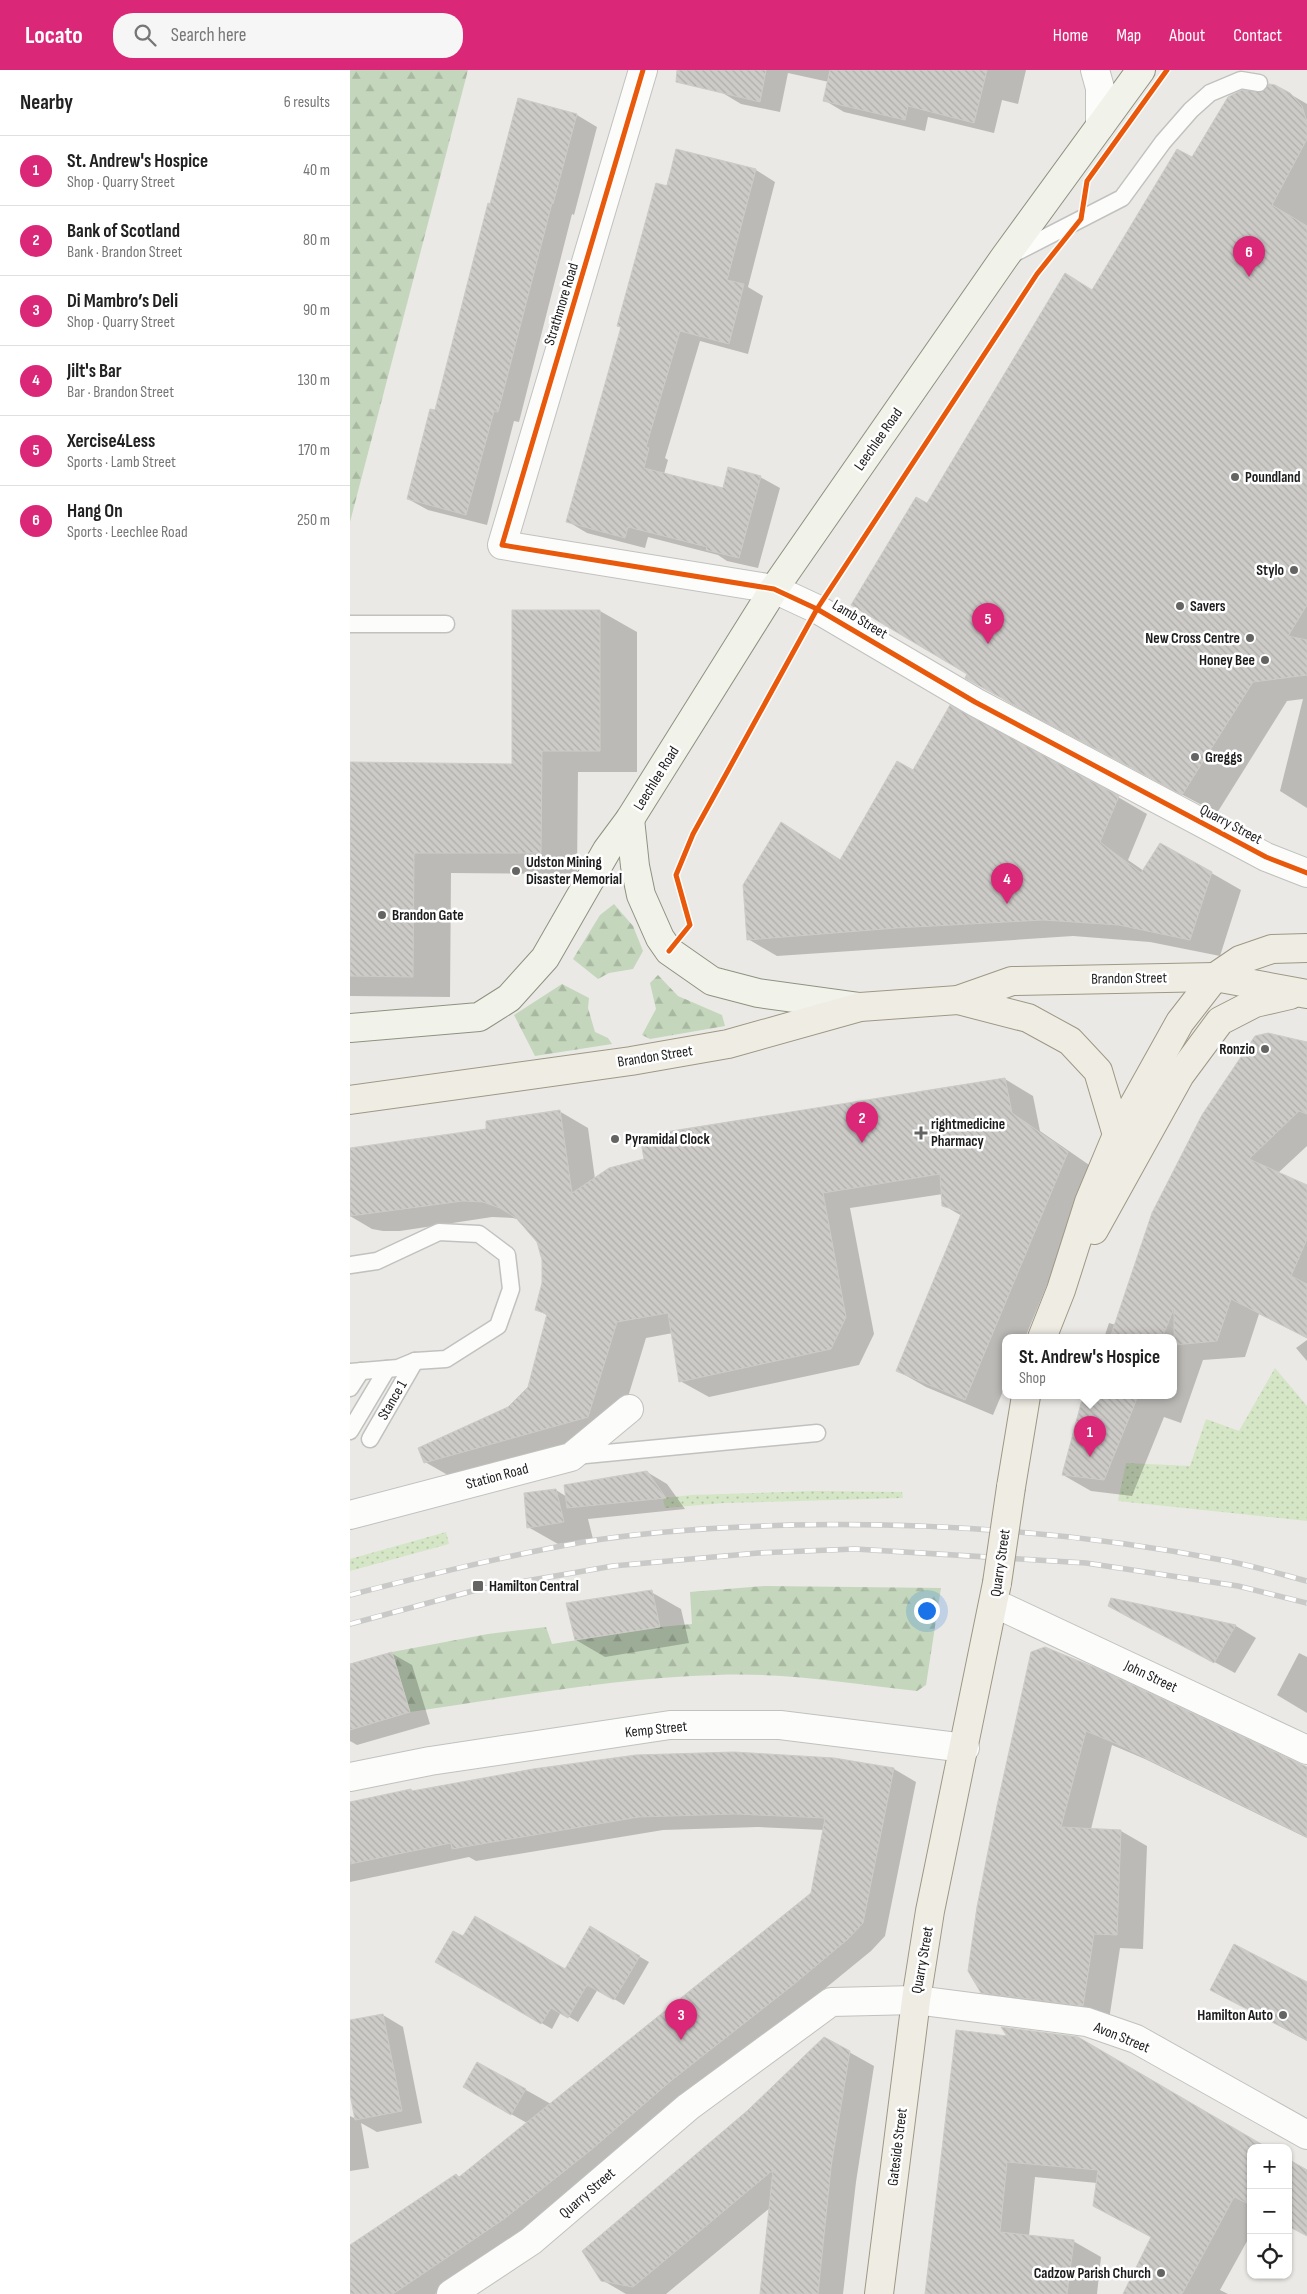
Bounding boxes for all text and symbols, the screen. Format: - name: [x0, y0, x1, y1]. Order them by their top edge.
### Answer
- search box: [113, 13, 463, 58]
- text: Locato: [25, 21, 83, 50]
- icon: search: [131, 21, 159, 49]
- text: Search here: [171, 24, 246, 47]
- text: Home: [1053, 25, 1088, 46]
- text: Map: [1116, 25, 1141, 46]
- text: About: [1169, 25, 1205, 46]
- text: Contact: [1233, 25, 1282, 46]
- text: Nearby: [20, 90, 73, 115]
- text: 6 results: [284, 93, 330, 112]
- text: St. Andrew's Hospice: [67, 150, 208, 173]
- text: 1: [33, 161, 39, 180]
- text: 40 m: [303, 161, 330, 180]
- text: Shop · Quarry Street: [67, 173, 175, 192]
- text: Bank of Scotland: [67, 220, 180, 243]
- text: 2: [32, 231, 40, 250]
- text: 80 m: [303, 231, 330, 250]
- pin: 6: [1233, 236, 1265, 277]
- text: Bank · Brandon Street: [67, 243, 183, 262]
- street label: Strathmore Road: [540, 261, 583, 348]
- text: Di Mambro’s Deli: [67, 290, 178, 313]
- text: 3: [32, 301, 40, 320]
- text: 90 m: [303, 301, 330, 320]
- text: Shop · Quarry Street: [67, 313, 175, 332]
- text: Jilt's Bar: [67, 360, 122, 383]
- text: 4: [32, 371, 40, 390]
- text: 130 m: [298, 371, 330, 390]
- text: Bar · Brandon Street: [67, 383, 174, 402]
- street label: Leechlee Road: [850, 404, 907, 474]
- text: Xercise4Less: [67, 430, 155, 453]
- text: 5: [32, 441, 40, 460]
- text: 170 m: [298, 441, 330, 460]
- text: Sports · Lamb Street: [67, 453, 176, 472]
- place label: Poundland: [1245, 468, 1301, 487]
- marker: Poundland: [1229, 471, 1241, 483]
- text: Hang On: [67, 500, 123, 523]
- text: 6: [32, 511, 40, 530]
- text: 250 m: [297, 511, 330, 530]
- text: Sports · Leechlee Road: [67, 523, 188, 542]
- place label: Stylo: [1256, 561, 1284, 580]
- marker: Stylo: [1288, 564, 1300, 576]
- street label: Lamb Street: [829, 596, 891, 644]
- place label: Savers: [1190, 597, 1226, 616]
- marker: Savers: [1174, 600, 1186, 612]
- pin: 5: [972, 603, 1004, 644]
- place label: New Cross Centre: [1145, 629, 1240, 648]
- marker: New Cross Centre: [1244, 632, 1256, 644]
- place label: Honey Bee: [1199, 651, 1255, 670]
- marker: Honey Bee: [1259, 654, 1271, 666]
- street label: Leechlee Road: [629, 743, 684, 814]
- place label: Greggs: [1205, 748, 1242, 767]
- marker: Greggs: [1189, 751, 1201, 763]
- street label: Quarry Street: [1196, 800, 1266, 849]
- place label: Udston Mining Disaster Memorial: [526, 853, 622, 889]
- pin: 4: [991, 863, 1023, 904]
- marker: Udston Mining Disaster Memorial: [510, 865, 522, 877]
- place label: Brandon Gate: [392, 906, 464, 925]
- marker: Brandon Gate: [376, 909, 388, 921]
- street label: Brandon Street: [1091, 968, 1168, 989]
- place label: Ronzio: [1219, 1040, 1255, 1059]
- street label: Brandon Street: [616, 1041, 694, 1072]
- marker: Ronzio: [1259, 1043, 1271, 1055]
- pin: 2: [846, 1102, 878, 1143]
- place label: rightmedicine Pharmacy: [931, 1115, 1005, 1151]
- marker: rightmedicine Pharmacy: [915, 1127, 927, 1139]
- place label: Pyramidal Clock: [625, 1130, 710, 1149]
- marker: Pyramidal Clock: [609, 1133, 621, 1145]
- popup: [1002, 1334, 1177, 1399]
- text: St. Andrew's Hospice: [1019, 1346, 1160, 1369]
- text: Shop: [1019, 1369, 1046, 1388]
- street label: Stance 1: [374, 1376, 412, 1424]
- pin: 1: [1074, 1416, 1106, 1457]
- street label: Station Road: [464, 1459, 531, 1494]
- street label: Quarry Street: [986, 1528, 1015, 1598]
- place label: Hamilton Central: [489, 1577, 579, 1596]
- marker: Hamilton Central: [471, 1579, 485, 1593]
- your location: [914, 1598, 940, 1624]
- street label: John Street: [1120, 1656, 1181, 1697]
- street label: Kemp Street: [624, 1717, 689, 1742]
- street label: Quarry Street: [907, 1925, 938, 1995]
- pin: 3: [665, 1999, 697, 2040]
- place label: Hamilton Auto: [1197, 2006, 1273, 2025]
- marker: Hamilton Auto: [1277, 2009, 1289, 2021]
- street label: Avon Street: [1090, 2017, 1153, 2057]
- street label: Gateside Street: [883, 2107, 912, 2187]
- map controls: [1247, 2144, 1292, 2279]
- button: +: [1247, 2144, 1292, 2189]
- street label: Quarry Street: [555, 2164, 620, 2223]
- button: −: [1247, 2189, 1292, 2234]
- button: locate: [1247, 2234, 1292, 2279]
- place label: Cadzow Parish Church: [1034, 2264, 1151, 2283]
- marker: Cadzow Parish Church: [1155, 2267, 1167, 2279]

